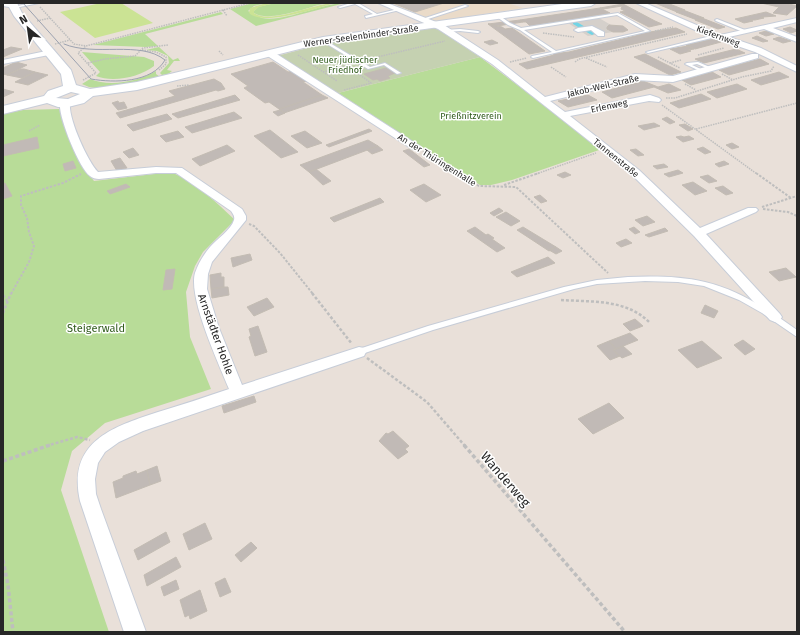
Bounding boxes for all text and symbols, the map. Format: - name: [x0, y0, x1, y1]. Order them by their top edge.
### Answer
- north arrow: [8, 8, 48, 48]
- text: N: [17, 12, 30, 27]
- street label: Werner-Seelenbinder-Straße: [303, 23, 419, 49]
- street label: Kiefernweg: [695, 24, 741, 49]
- park label: Neuer jüdischer Friedhof: [313, 55, 378, 75]
- street label: Jakob-Weil-Straße: [566, 73, 640, 99]
- street label: Erlenweg: [590, 97, 628, 115]
- park label: Prießnitzverein: [440, 111, 502, 121]
- street label: An der Thüringenhalle: [396, 132, 478, 188]
- street label: Tannenstraße: [591, 137, 641, 179]
- street label: Arnstädter Hohle: [195, 292, 236, 376]
- park label: Steigerwald: [67, 322, 125, 335]
- street label: Wanderweg: [478, 449, 534, 510]

